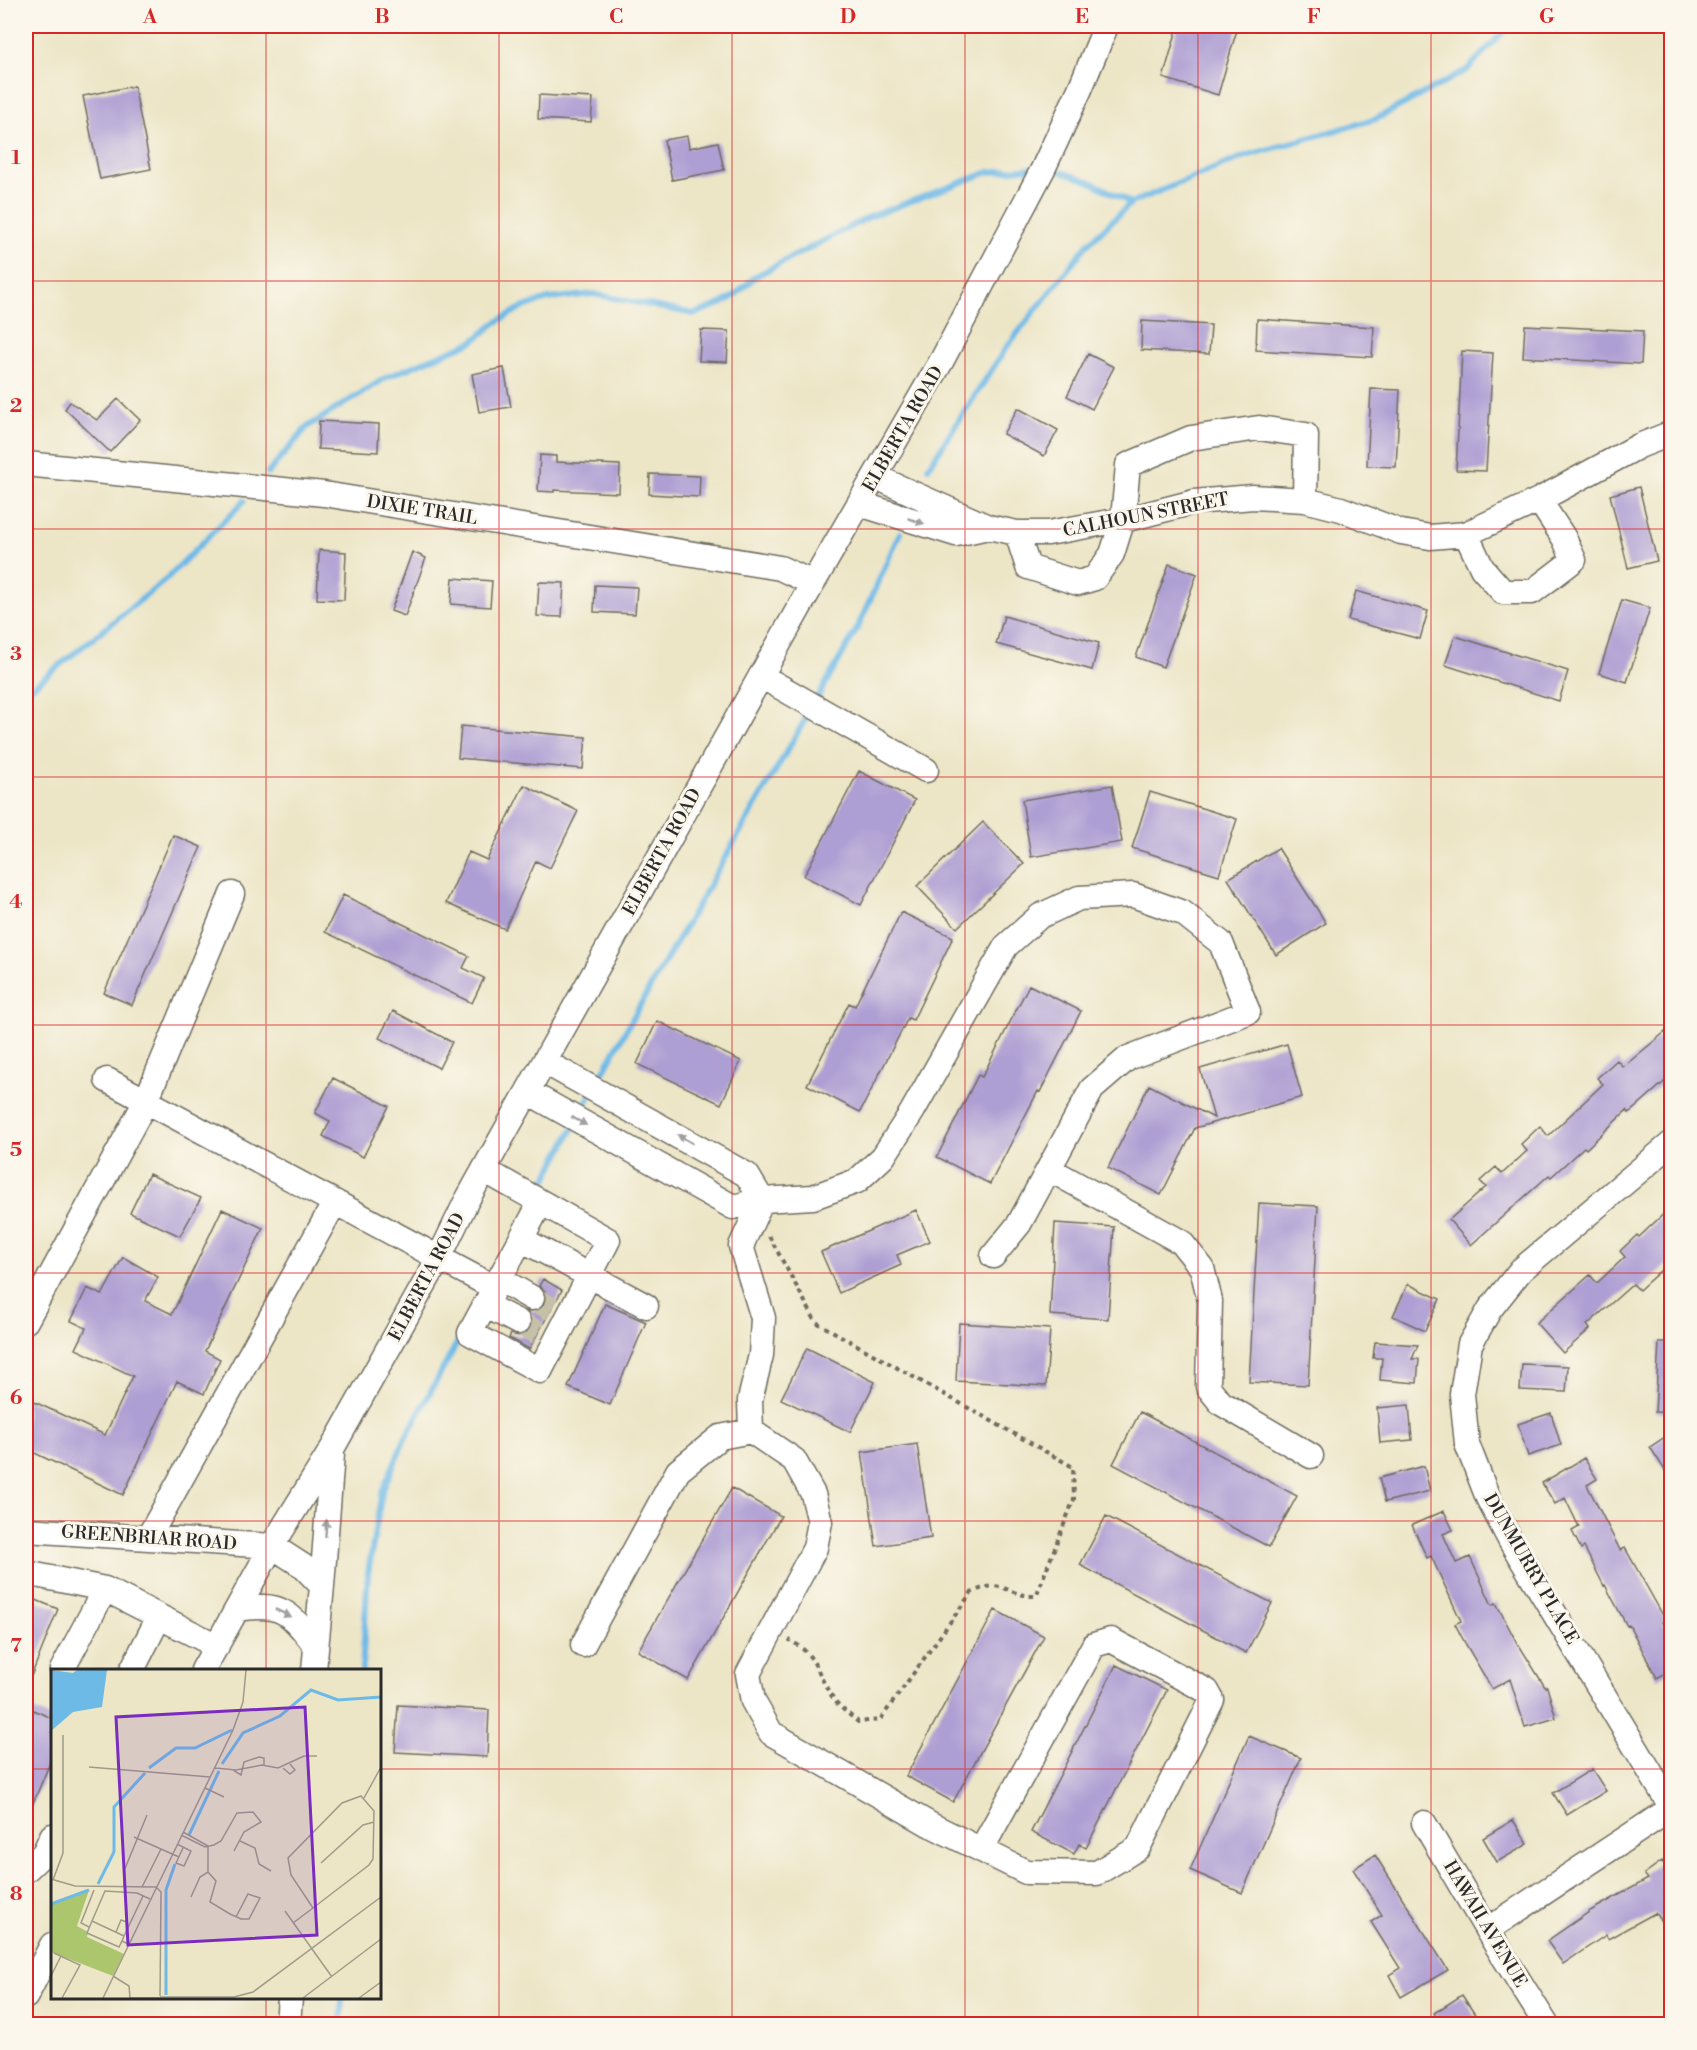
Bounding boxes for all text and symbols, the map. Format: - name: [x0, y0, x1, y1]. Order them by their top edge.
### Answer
- text: A: [142, 5, 158, 30]
- text: B: [374, 5, 390, 30]
- text: C: [609, 5, 623, 30]
- text: D: [840, 5, 856, 30]
- text: E: [1075, 5, 1089, 30]
- text: F: [1307, 5, 1321, 30]
- text: G: [1539, 5, 1555, 30]
- text: 1: [11, 146, 21, 171]
- street label: ELBERTA ROAD: [858, 362, 948, 496]
- text: 2: [10, 394, 22, 419]
- street label: CALHOUN STREET: [1061, 488, 1231, 542]
- street label: DIXIE TRAIL: [365, 490, 479, 530]
- one-way arrow: [907, 517, 925, 526]
- text: 3: [10, 642, 22, 667]
- street label: ELBERTA ROAD: [618, 784, 706, 920]
- text: 4: [9, 890, 23, 915]
- one-way arrow: [571, 1116, 588, 1126]
- one-way arrow: [676, 1134, 693, 1144]
- text: 5: [10, 1138, 22, 1163]
- street label: ELBERTA ROAD: [384, 1209, 470, 1345]
- text: 6: [10, 1386, 23, 1411]
- street label: DUNMURRY PLACE: [1478, 1489, 1584, 1649]
- one-way arrow: [321, 1518, 331, 1537]
- street label: GREENBRIAR ROAD: [60, 1520, 238, 1556]
- one-way arrow: [274, 1607, 292, 1617]
- text: 7: [10, 1634, 22, 1659]
- inset map: [51, 1669, 381, 1999]
- street label: HAWAII AVENUE: [1438, 1856, 1532, 1992]
- text: 8: [10, 1882, 23, 1907]

